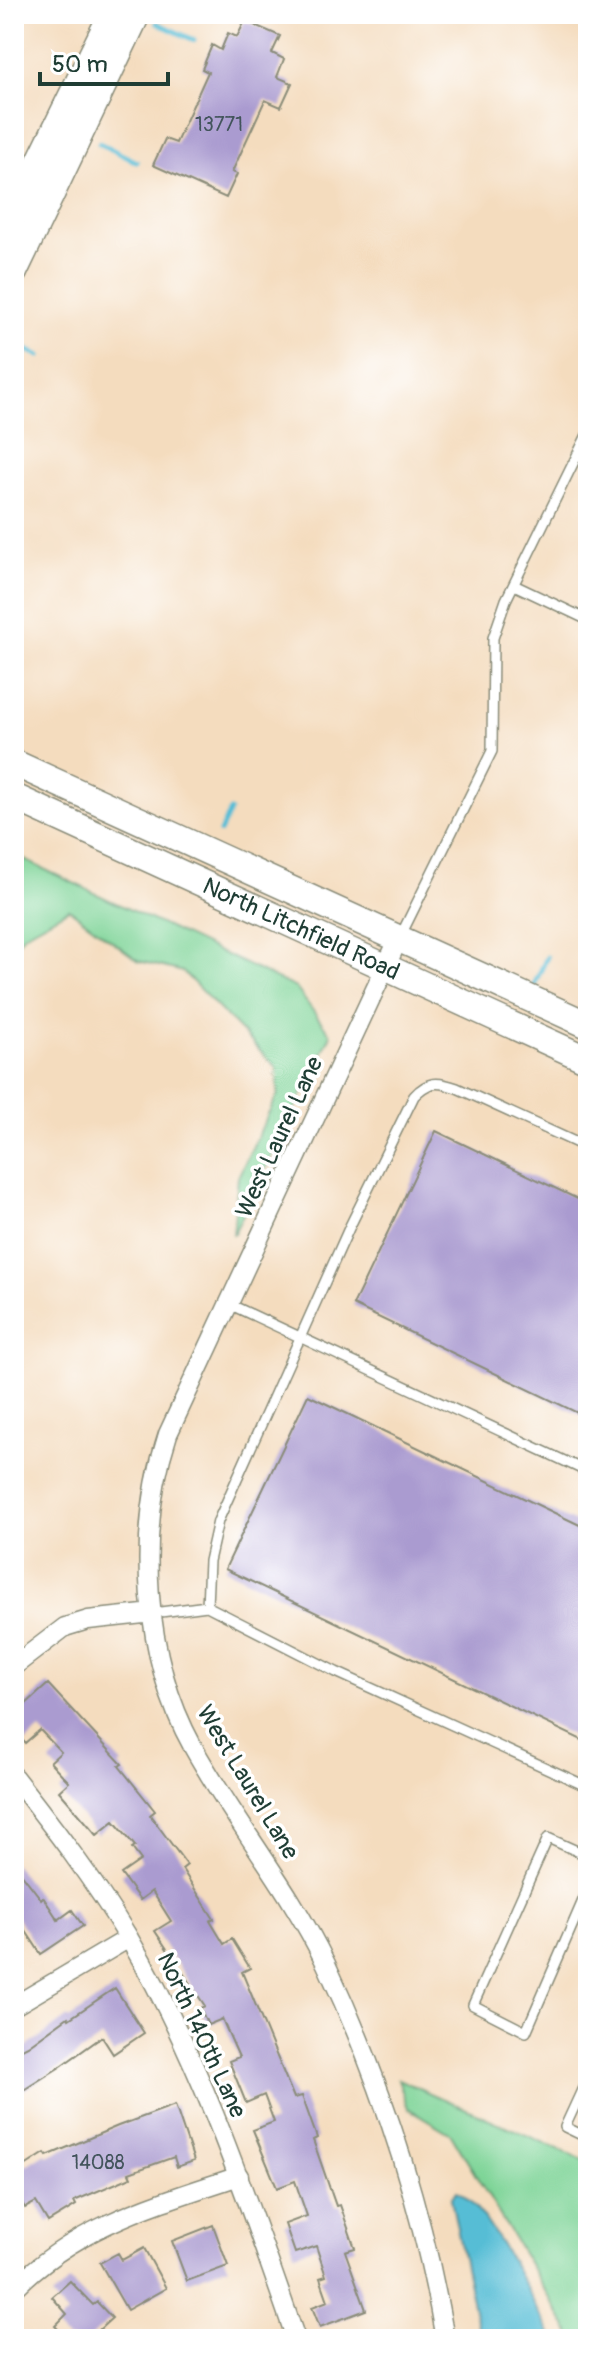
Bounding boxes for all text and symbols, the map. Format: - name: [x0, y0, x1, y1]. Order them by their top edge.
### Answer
- scale bar: [40, 36, 168, 86]
- text: 50 m: [52, 50, 108, 79]
- house number: 13771: [195, 112, 243, 137]
- street label: North Litchfield Road: [198, 872, 404, 987]
- street label: West Laurel Lane: [229, 1052, 330, 1222]
- street label: West Laurel Lane: [190, 1700, 305, 1865]
- street label: North 140th Lane: [151, 1948, 253, 2123]
- house number: 14088: [71, 2150, 125, 2175]

